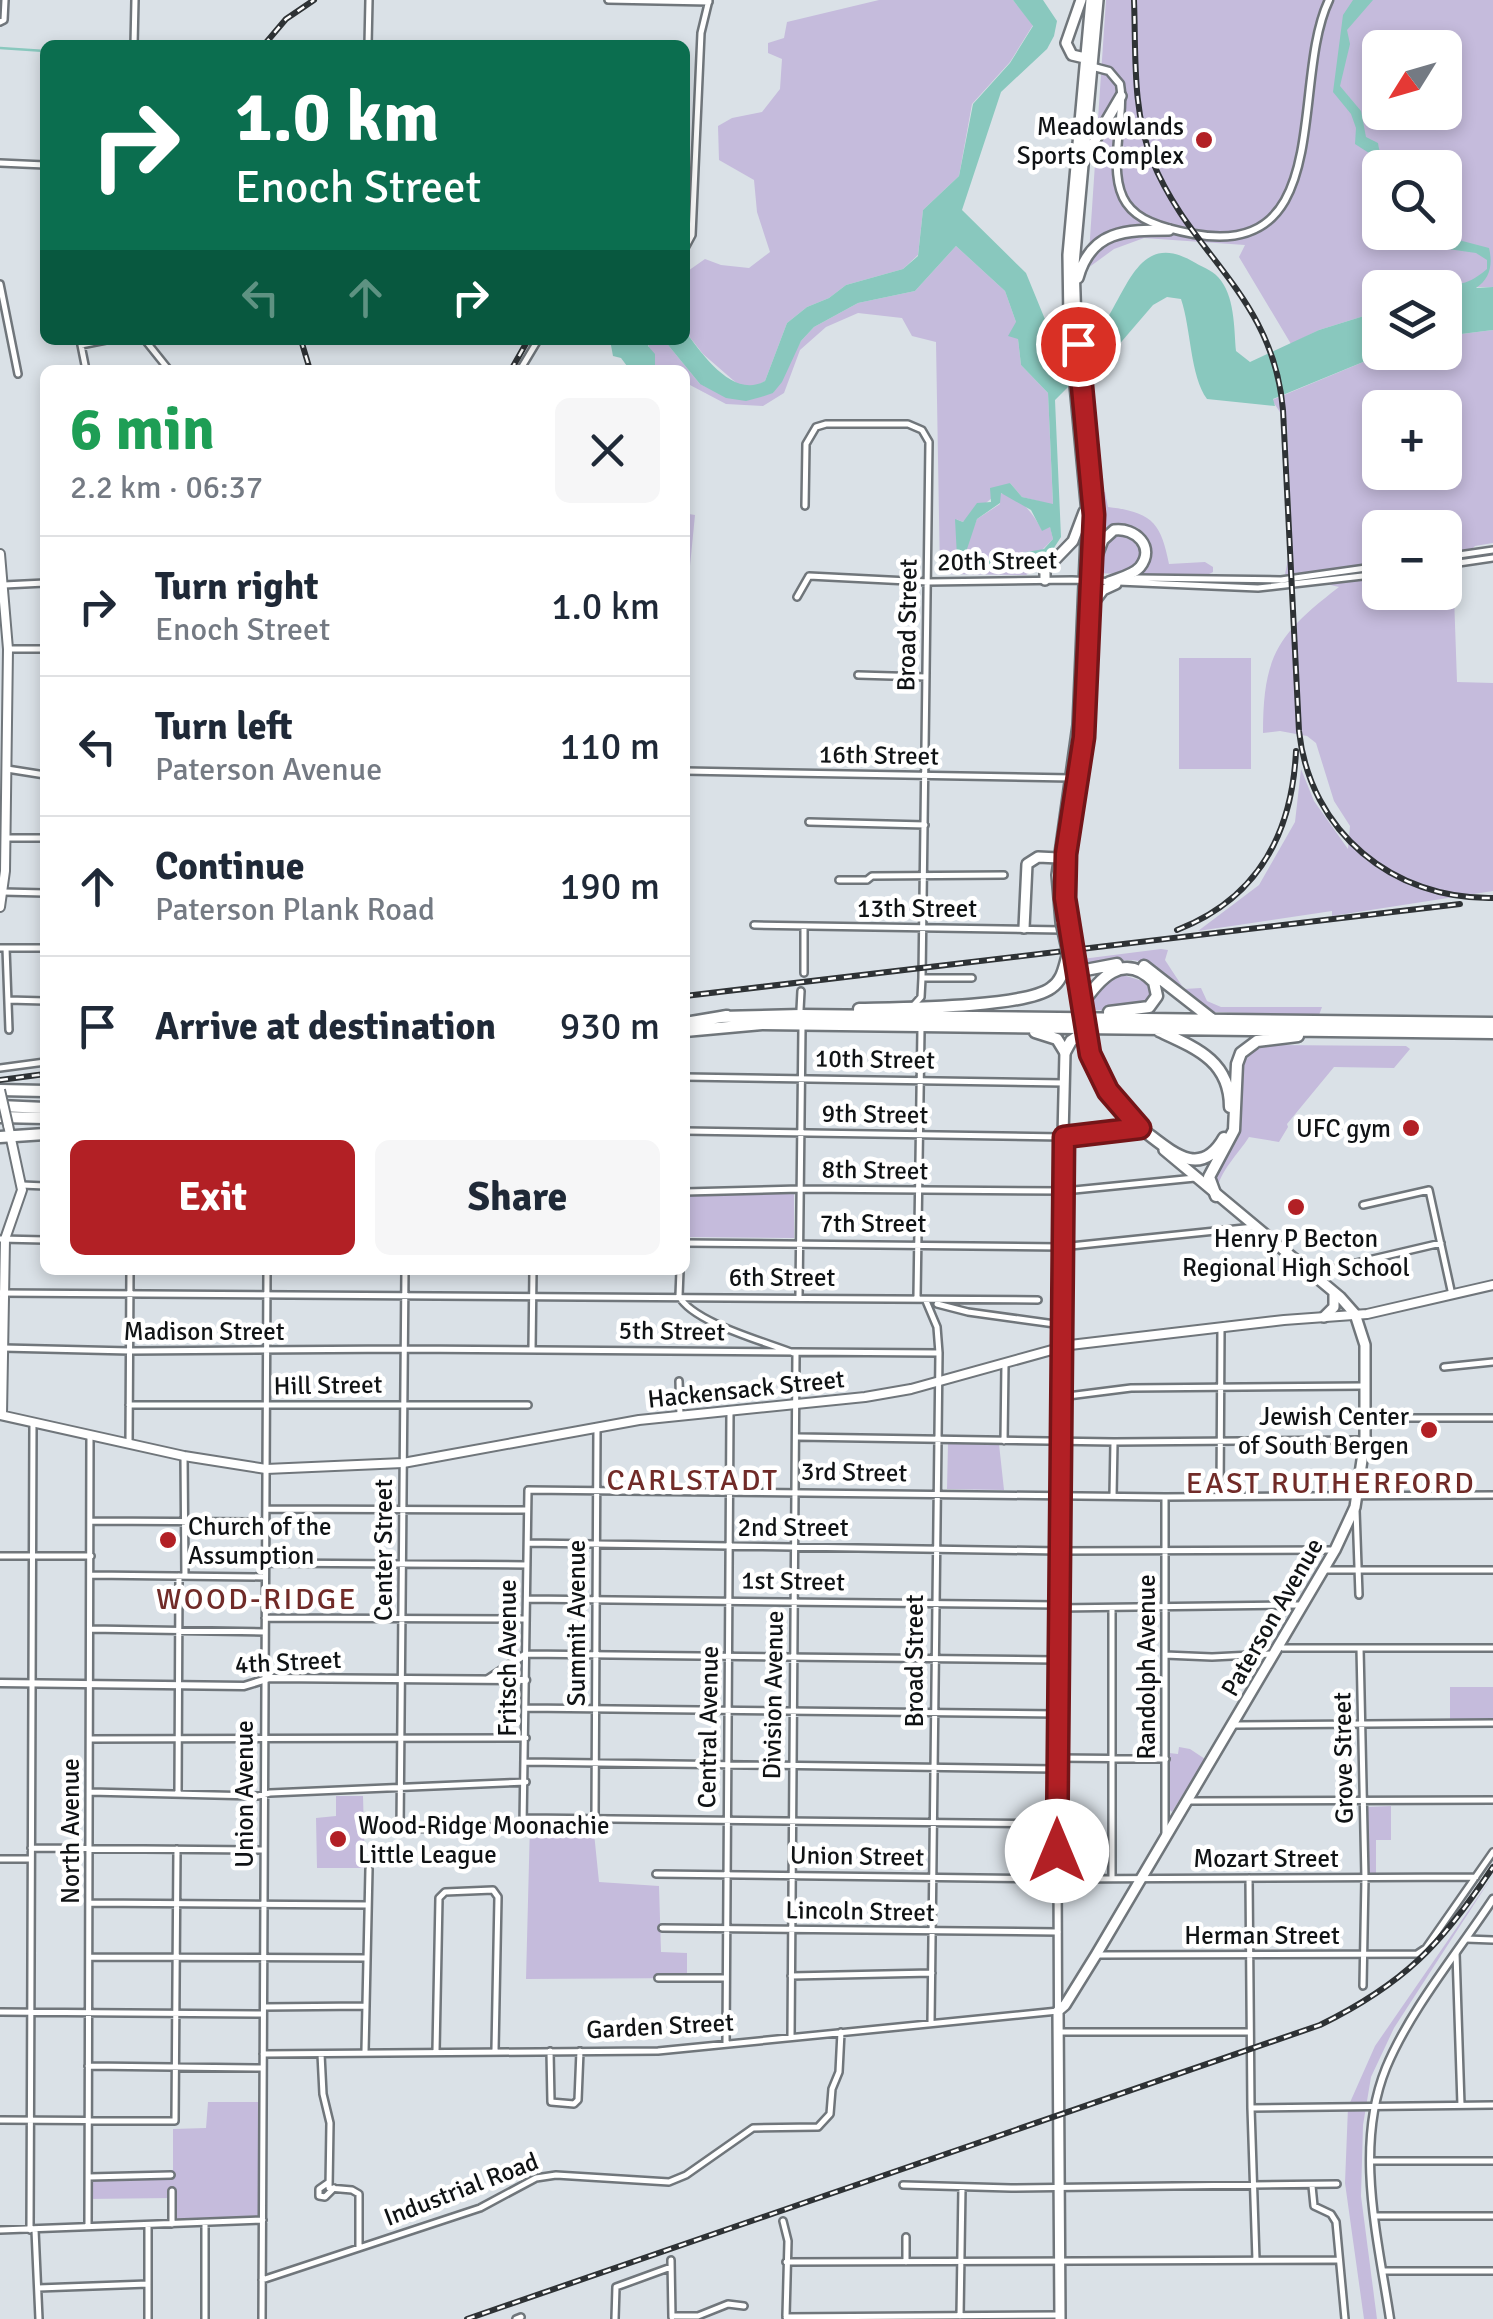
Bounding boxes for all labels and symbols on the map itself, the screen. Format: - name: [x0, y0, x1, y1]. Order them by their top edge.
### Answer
- north arrow: [1362, 30, 1462, 130]
- place label: Meadowlands Sports Complex: [1017, 111, 1184, 171]
- marker: Meadowlands Sports Complex: [1193, 129, 1215, 151]
- pin: [1036, 302, 1121, 387]
- street label: 20th Street: [937, 544, 1058, 578]
- street label: Broad Street: [890, 558, 924, 692]
- street label: 16th Street: [819, 738, 940, 772]
- street label: 13th Street: [857, 893, 977, 924]
- street label: 10th Street: [815, 1042, 936, 1076]
- street label: 9th Street: [821, 1098, 929, 1130]
- place label: UFC gym: [1296, 1113, 1391, 1144]
- marker: UFC gym: [1400, 1117, 1422, 1139]
- street label: 8th Street: [821, 1154, 929, 1186]
- marker: Henry P Becton Regional High School: [1285, 1196, 1307, 1218]
- street label: 7th Street: [820, 1208, 926, 1239]
- place label: Henry P Becton Regional High School: [1182, 1223, 1410, 1283]
- street label: 6th Street: [729, 1262, 835, 1293]
- street label: 5th Street: [618, 1315, 726, 1347]
- street label: Madison Street: [124, 1316, 285, 1347]
- street label: Hackensack Street: [646, 1363, 846, 1415]
- street label: Hill Street: [273, 1369, 383, 1401]
- place label: Jewish Center of South Bergen: [1238, 1401, 1410, 1461]
- marker: Jewish Center of South Bergen: [1418, 1419, 1440, 1441]
- street label: 3rd Street: [801, 1456, 908, 1488]
- district label: CARLSTADT: [606, 1462, 780, 1499]
- district label: EAST RUTHERFORD: [1186, 1465, 1476, 1502]
- street label: Center Street: [368, 1479, 399, 1621]
- place label: Church of the Assumption: [188, 1511, 332, 1571]
- street label: 2nd Street: [737, 1512, 849, 1543]
- marker: Church of the Assumption: [157, 1529, 179, 1551]
- street label: Paterson Avenue: [1214, 1532, 1330, 1702]
- street label: Summit Avenue: [561, 1540, 592, 1706]
- street label: 1st Street: [741, 1565, 845, 1597]
- street label: Randolph Avenue: [1131, 1574, 1162, 1760]
- street label: Fritsch Avenue: [492, 1579, 523, 1737]
- district label: WOOD-RIDGE: [156, 1581, 358, 1618]
- street label: Broad Street: [899, 1594, 930, 1727]
- street label: Division Avenue: [756, 1610, 790, 1780]
- street label: 4th Street: [234, 1644, 342, 1680]
- street label: Central Avenue: [691, 1645, 725, 1809]
- street label: Grove Street: [1326, 1692, 1360, 1824]
- street label: Union Avenue: [229, 1720, 260, 1868]
- street label: North Avenue: [55, 1758, 86, 1904]
- position arrow: [1005, 1799, 1109, 1903]
- place label: Wood-Ridge Moonachie Little League: [358, 1810, 610, 1870]
- marker: Wood-Ridge Moonachie Little League: [327, 1828, 349, 1850]
- street label: Union Street: [790, 1839, 925, 1873]
- street label: Mozart Street: [1193, 1843, 1339, 1874]
- street label: Lincoln Street: [785, 1894, 935, 1928]
- street label: Herman Street: [1184, 1920, 1340, 1951]
- street label: Garden Street: [585, 2007, 735, 2045]
- street label: Industrial Road: [379, 2145, 543, 2233]

